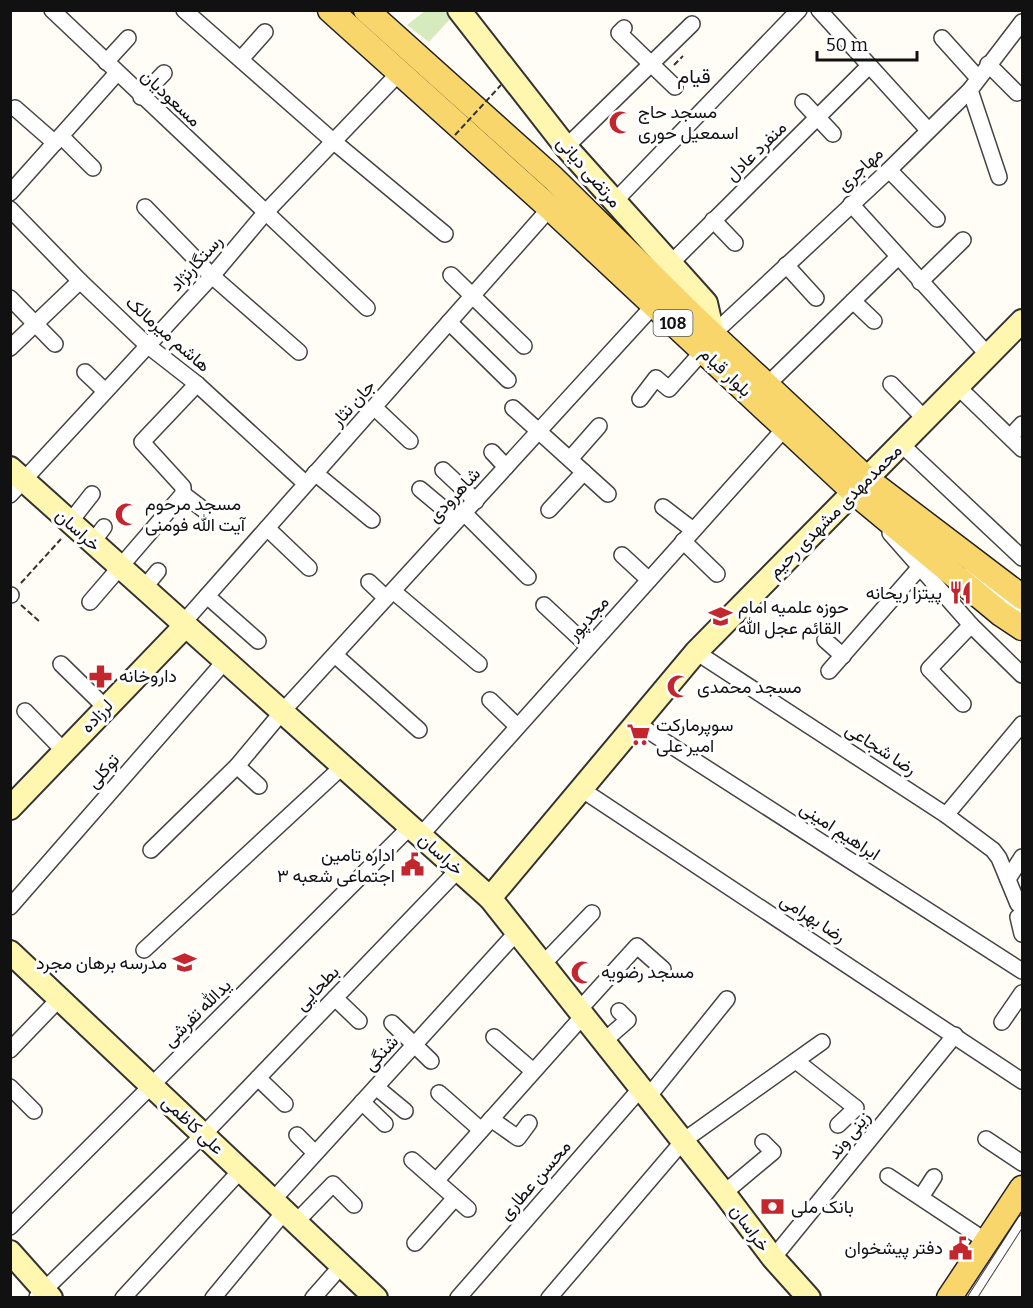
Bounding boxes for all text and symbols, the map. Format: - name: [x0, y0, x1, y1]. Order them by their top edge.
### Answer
- scale bar: [817, 24, 918, 62]
- text: 50 m: [826, 34, 868, 56]
- district label: قیام: [677, 64, 711, 89]
- street label: مسعودیان: [136, 65, 206, 131]
- place label: مسجد حاج اسمعیل حوری: [638, 101, 739, 144]
- mosque icon: مسجد حاج اسمعیل حوری: [607, 109, 633, 135]
- street label: منفرد عادل: [721, 116, 791, 186]
- street label: مرتضی دیانی: [552, 132, 626, 212]
- street label: مهاجری: [832, 142, 888, 196]
- street label: رستگارنژاد: [165, 230, 227, 296]
- street label: هاشم میرمالک: [120, 291, 215, 378]
- road number: 108: [654, 310, 692, 336]
- street label: بلوار قیام: [695, 342, 757, 402]
- street label: جان نثار: [326, 375, 380, 432]
- street label: محمدمهدی مشهدی رحیم: [763, 439, 907, 583]
- street label: شاهرودی: [423, 463, 485, 527]
- place label: مسجد مرحوم آیت الله فومنی: [145, 493, 247, 536]
- mosque icon: مسجد مرحوم آیت الله فومنی: [114, 501, 140, 527]
- street label: خراسان: [51, 504, 105, 556]
- restaurant icon: پیتزا ریحانه: [947, 580, 973, 606]
- place label: پیتزا ریحانه: [866, 582, 942, 605]
- street label: مجدپور: [562, 591, 614, 646]
- place label: حوزه علمیه امام القائم عجل الله: [738, 596, 849, 640]
- school or university icon: حوزه علمیه امام القائم عجل الله: [707, 604, 733, 630]
- pharmacy icon: داروخانه: [88, 663, 114, 689]
- place label: داروخانه: [119, 665, 177, 687]
- mosque icon: مسجد محمدی: [666, 674, 692, 700]
- place label: مسجد محمدی: [697, 676, 802, 698]
- street label: لرزاده: [76, 695, 118, 737]
- place label: سوپرمارکت امیر علی: [656, 714, 733, 757]
- street label: رضا شجاعی: [841, 718, 921, 780]
- supermarket icon: سوپرمارکت امیر علی: [625, 722, 651, 748]
- street label: توکلی: [82, 749, 124, 793]
- street label: ابراهیم امینی: [795, 797, 884, 866]
- street label: خراسان: [414, 828, 468, 880]
- place label: اداره تامین اجتماعی شعبه ۳: [277, 844, 395, 887]
- public building icon: اداره تامین اجتماعی شعبه ۳: [400, 852, 426, 878]
- street label: رضا بهرامی: [776, 889, 850, 947]
- school or university icon: مدرسه برهان مجرد: [172, 950, 198, 976]
- place label: مدرسه برهان مجرد: [36, 952, 167, 974]
- mosque icon: مسجد رضویه: [570, 959, 596, 985]
- street label: بطحایی: [290, 961, 344, 1015]
- place label: مسجد رضویه: [601, 961, 694, 983]
- street label: یدالله تفرشی: [158, 974, 236, 1052]
- street label: شنگی: [359, 1030, 403, 1076]
- street label: علی کاظمی: [157, 1091, 229, 1159]
- street label: زینی وند: [823, 1106, 875, 1164]
- street label: محسن عطاری: [494, 1136, 576, 1224]
- bank icon: بانک ملی: [760, 1194, 786, 1220]
- place label: بانک ملی: [791, 1196, 854, 1218]
- street label: خراسان: [726, 1200, 774, 1256]
- public building icon: دفتر پیشخوان: [948, 1235, 974, 1261]
- place label: دفتر پیشخوان: [845, 1237, 943, 1260]

